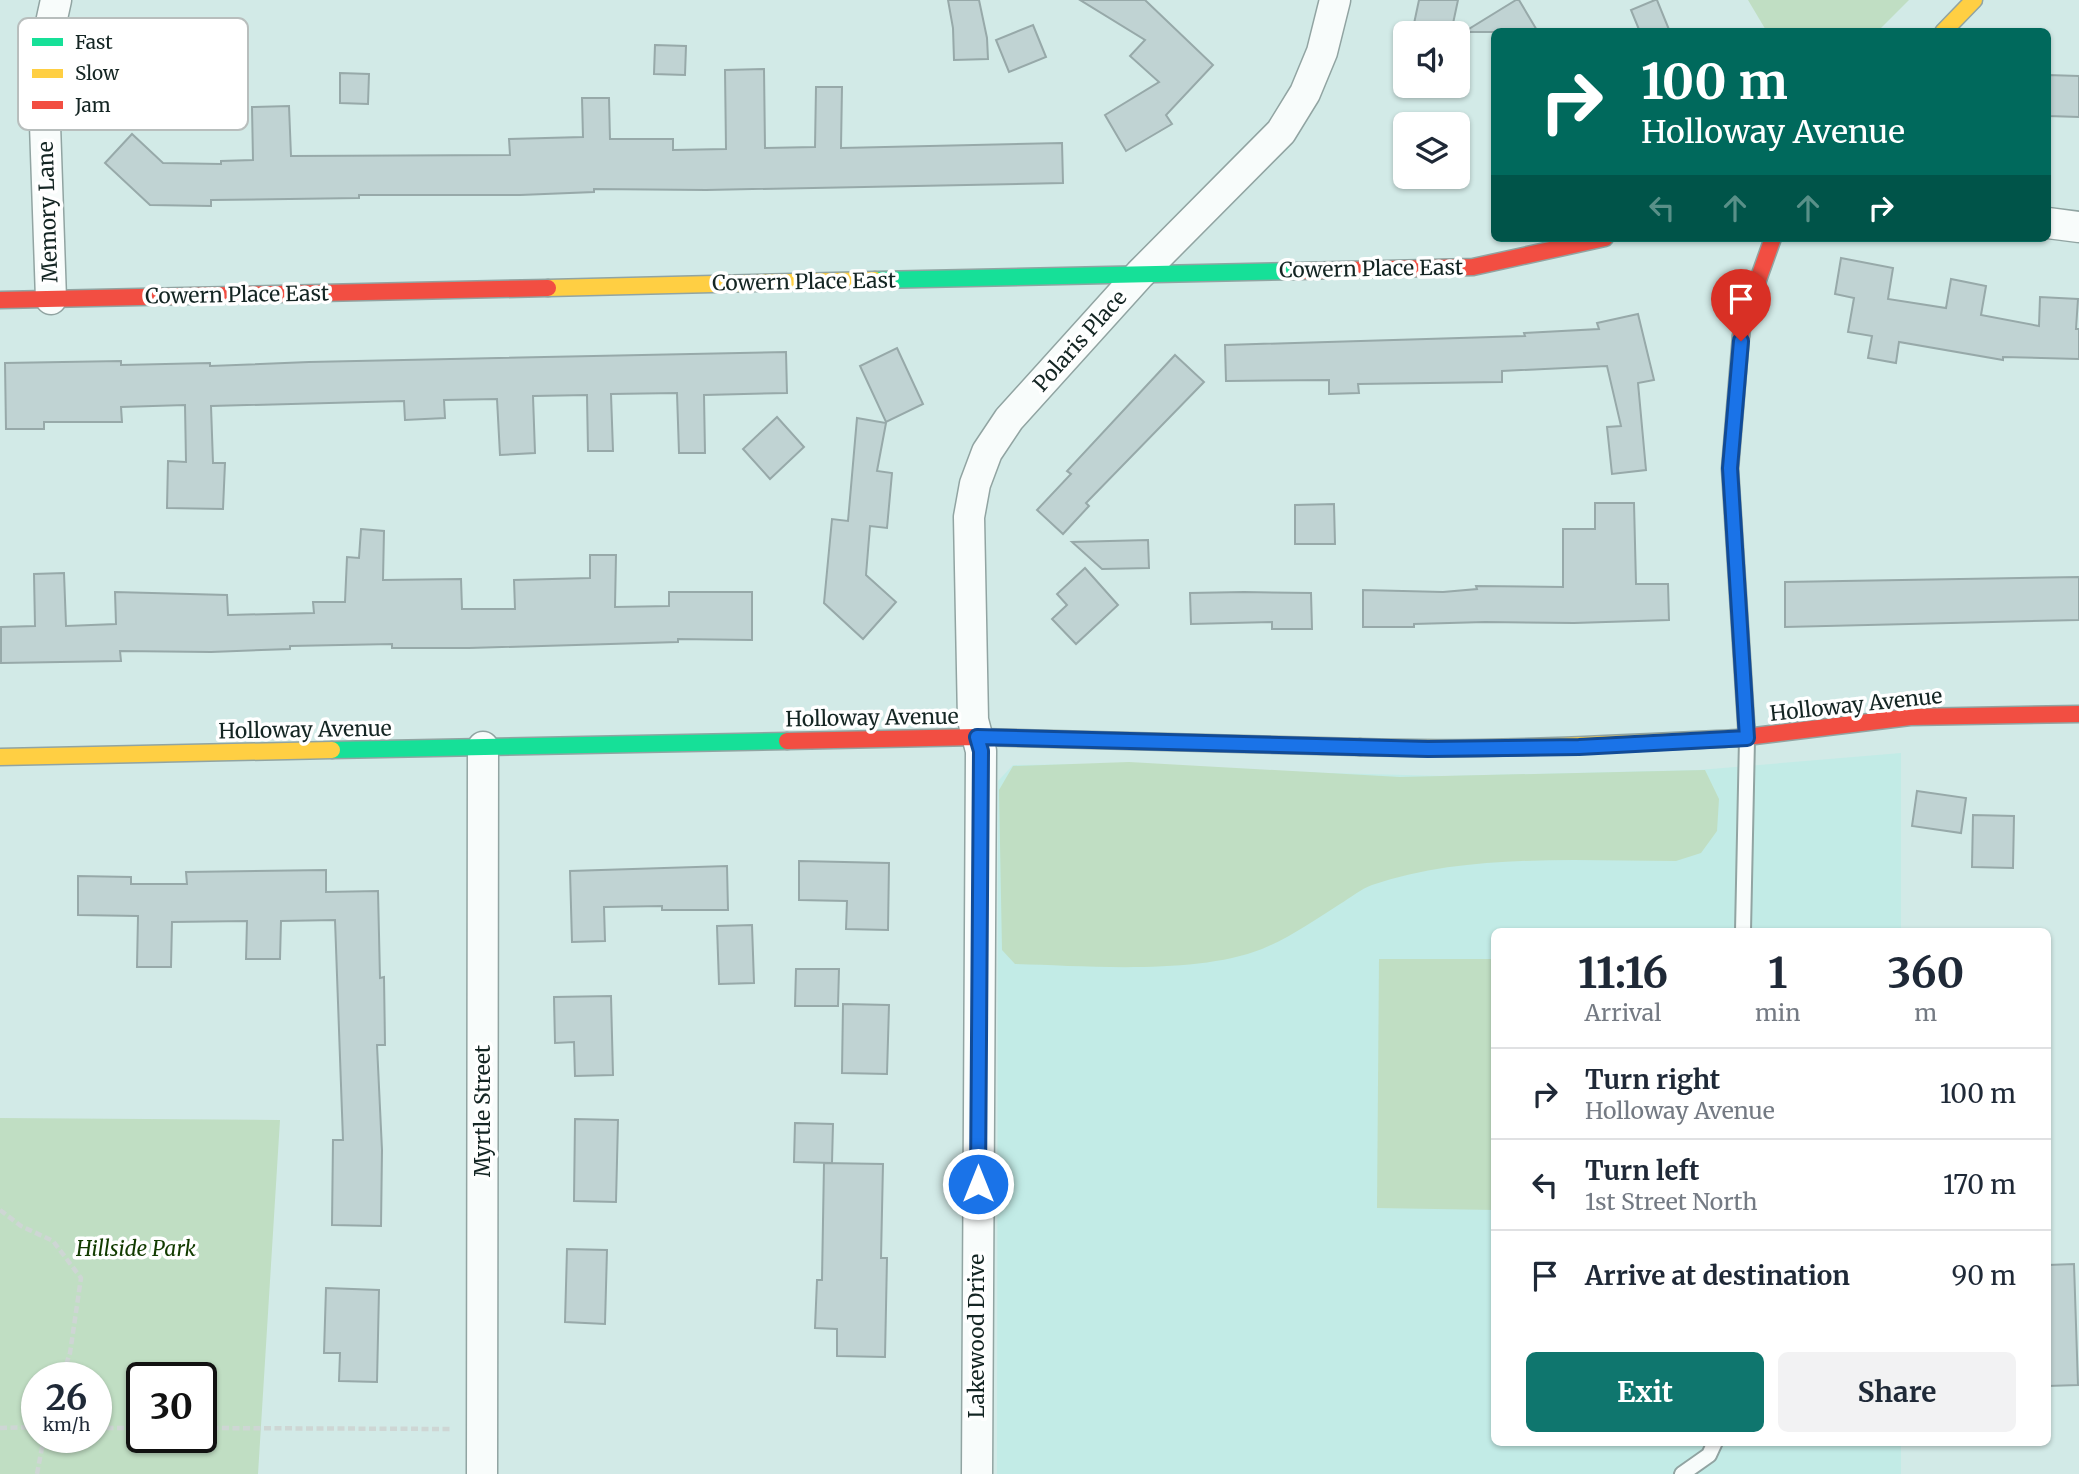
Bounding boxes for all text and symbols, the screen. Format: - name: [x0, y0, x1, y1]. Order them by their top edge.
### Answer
- legend: [18, 18, 248, 130]
- map controls: [1393, 21, 1470, 189]
- button: sound: [1393, 21, 1470, 98]
- text: Fast: [75, 30, 113, 54]
- text: 100 m: [1641, 51, 1788, 112]
- icon: right: [1526, 56, 1617, 147]
- text: Slow: [75, 61, 120, 85]
- text: Jam: [74, 93, 111, 117]
- button: layers: [1393, 112, 1470, 189]
- text: Holloway Avenue: [1641, 112, 1905, 152]
- street label: Memory Lane: [32, 141, 63, 283]
- icon: left: [1643, 189, 1681, 227]
- icon: ahead: [1716, 189, 1754, 227]
- icon: ahead: [1789, 189, 1827, 227]
- icon: right: [1862, 189, 1900, 227]
- street label: Cowern Place East: [1279, 253, 1463, 284]
- street label: Cowern Place East: [712, 266, 896, 297]
- pin: [1711, 269, 1771, 341]
- street label: Cowern Place East: [145, 279, 329, 310]
- icon: arrive: [1722, 280, 1760, 318]
- street label: Polaris Place: [1027, 284, 1132, 397]
- street label: Holloway Avenue: [1768, 682, 1944, 727]
- street label: Holloway Avenue: [785, 702, 959, 733]
- street label: Holloway Avenue: [218, 714, 392, 745]
- text: 11:16: [1578, 947, 1668, 999]
- text: 1: [1768, 947, 1787, 999]
- text: 360: [1887, 947, 1964, 999]
- text: Arrival: [1585, 998, 1661, 1027]
- text: min: [1755, 998, 1800, 1027]
- text: m: [1914, 998, 1937, 1027]
- street label: Myrtle Street: [469, 1045, 496, 1177]
- text: Turn right: [1585, 1063, 1720, 1096]
- icon: right: [1526, 1075, 1564, 1113]
- text: 100 m: [1940, 1077, 2016, 1110]
- text: Holloway Avenue: [1585, 1096, 1775, 1125]
- position arrow: [941, 1147, 1015, 1221]
- text: Turn left: [1585, 1154, 1699, 1187]
- icon: left: [1526, 1166, 1564, 1204]
- text: 170 m: [1943, 1168, 2016, 1201]
- text: 1st Street North: [1585, 1187, 1758, 1216]
- park label: Hillside Park: [75, 1235, 197, 1262]
- street label: Lakewood Drive: [963, 1254, 990, 1418]
- icon: arrive: [1526, 1257, 1564, 1295]
- text: Arrive at destination: [1585, 1259, 1850, 1292]
- text: 90 m: [1952, 1259, 2016, 1292]
- button: Exit: [1526, 1352, 1764, 1432]
- button: Share: [1778, 1352, 2016, 1432]
- speed limit sign: 30: [126, 1362, 217, 1453]
- text: 26: [46, 1376, 87, 1420]
- text: km/h: [43, 1413, 90, 1436]

